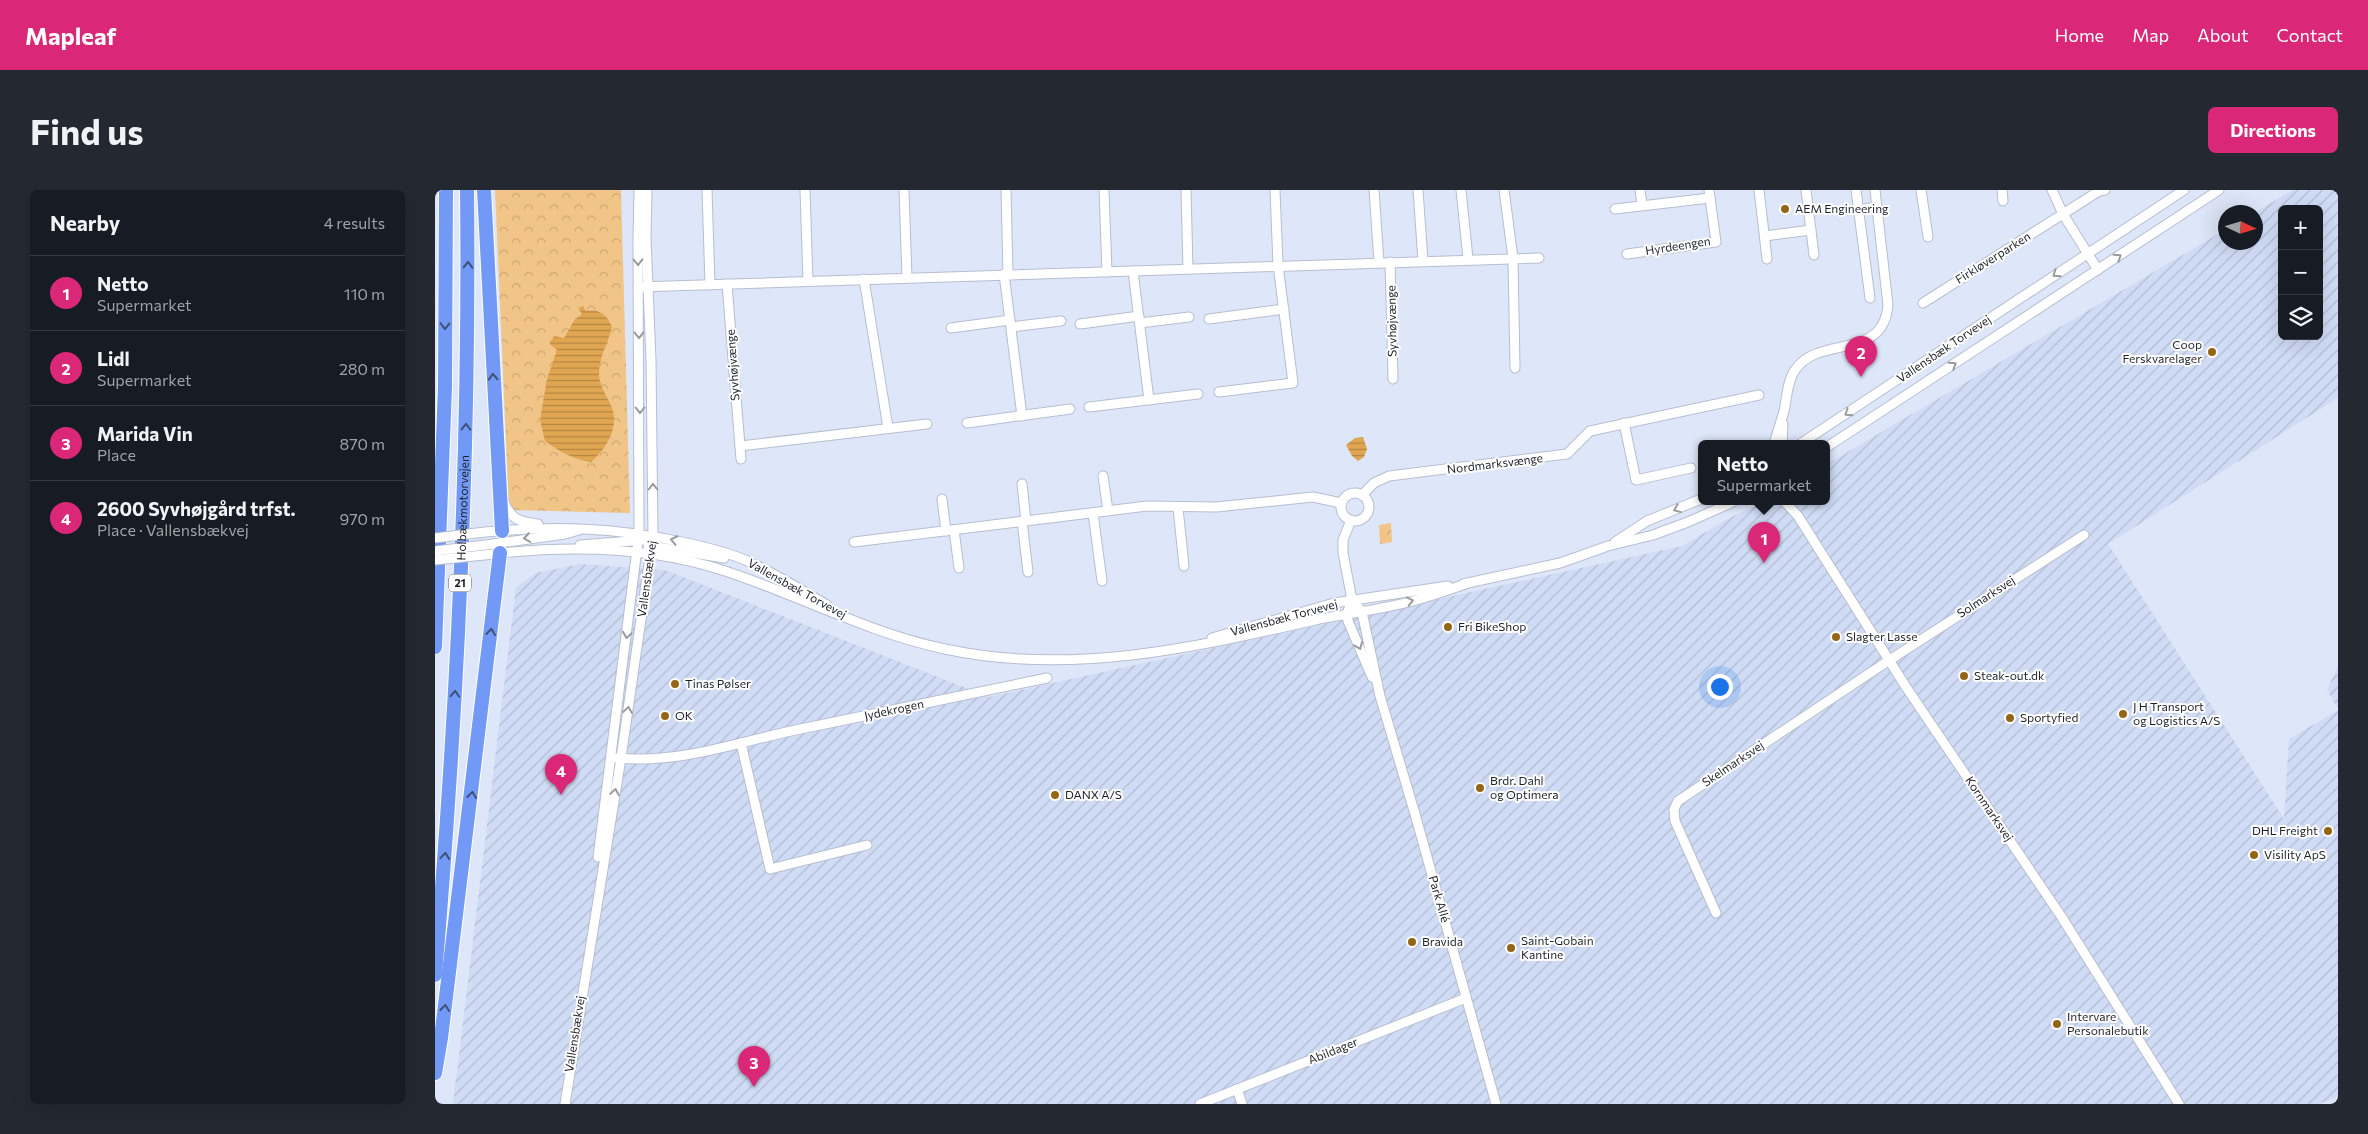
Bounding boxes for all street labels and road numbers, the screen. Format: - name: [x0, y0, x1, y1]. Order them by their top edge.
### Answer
- street label: Firkløverparken: [1952, 228, 2033, 286]
- street label: Hyrdeengen: [1644, 233, 1711, 257]
- street label: Syvhøjvænge: [1383, 285, 1399, 357]
- street label: Vallensbæk Torvevej: [1894, 311, 1993, 385]
- street label: Syvhøjvænge: [723, 329, 741, 401]
- street label: Nordmarksvænge: [1446, 450, 1544, 476]
- street label: Holbækmotorvejen: [453, 455, 471, 561]
- street label: Vallensbækvej: [634, 540, 658, 618]
- street label: Vallensbæk Torvevej: [746, 555, 849, 621]
- street label: Solmarksvej: [1954, 572, 2017, 620]
- road number: 21: [449, 574, 471, 592]
- street label: Vallensbæk Torvevej: [1229, 596, 1339, 638]
- street label: Jydekrogen: [863, 696, 925, 723]
- street label: Skelmarksvej: [1699, 737, 1766, 789]
- street label: Kornmarksvej: [1963, 773, 2017, 844]
- street label: Park Allé: [1427, 874, 1453, 924]
- street label: Vallensbækvej: [561, 995, 587, 1073]
- street label: Abildager: [1306, 1034, 1360, 1066]

